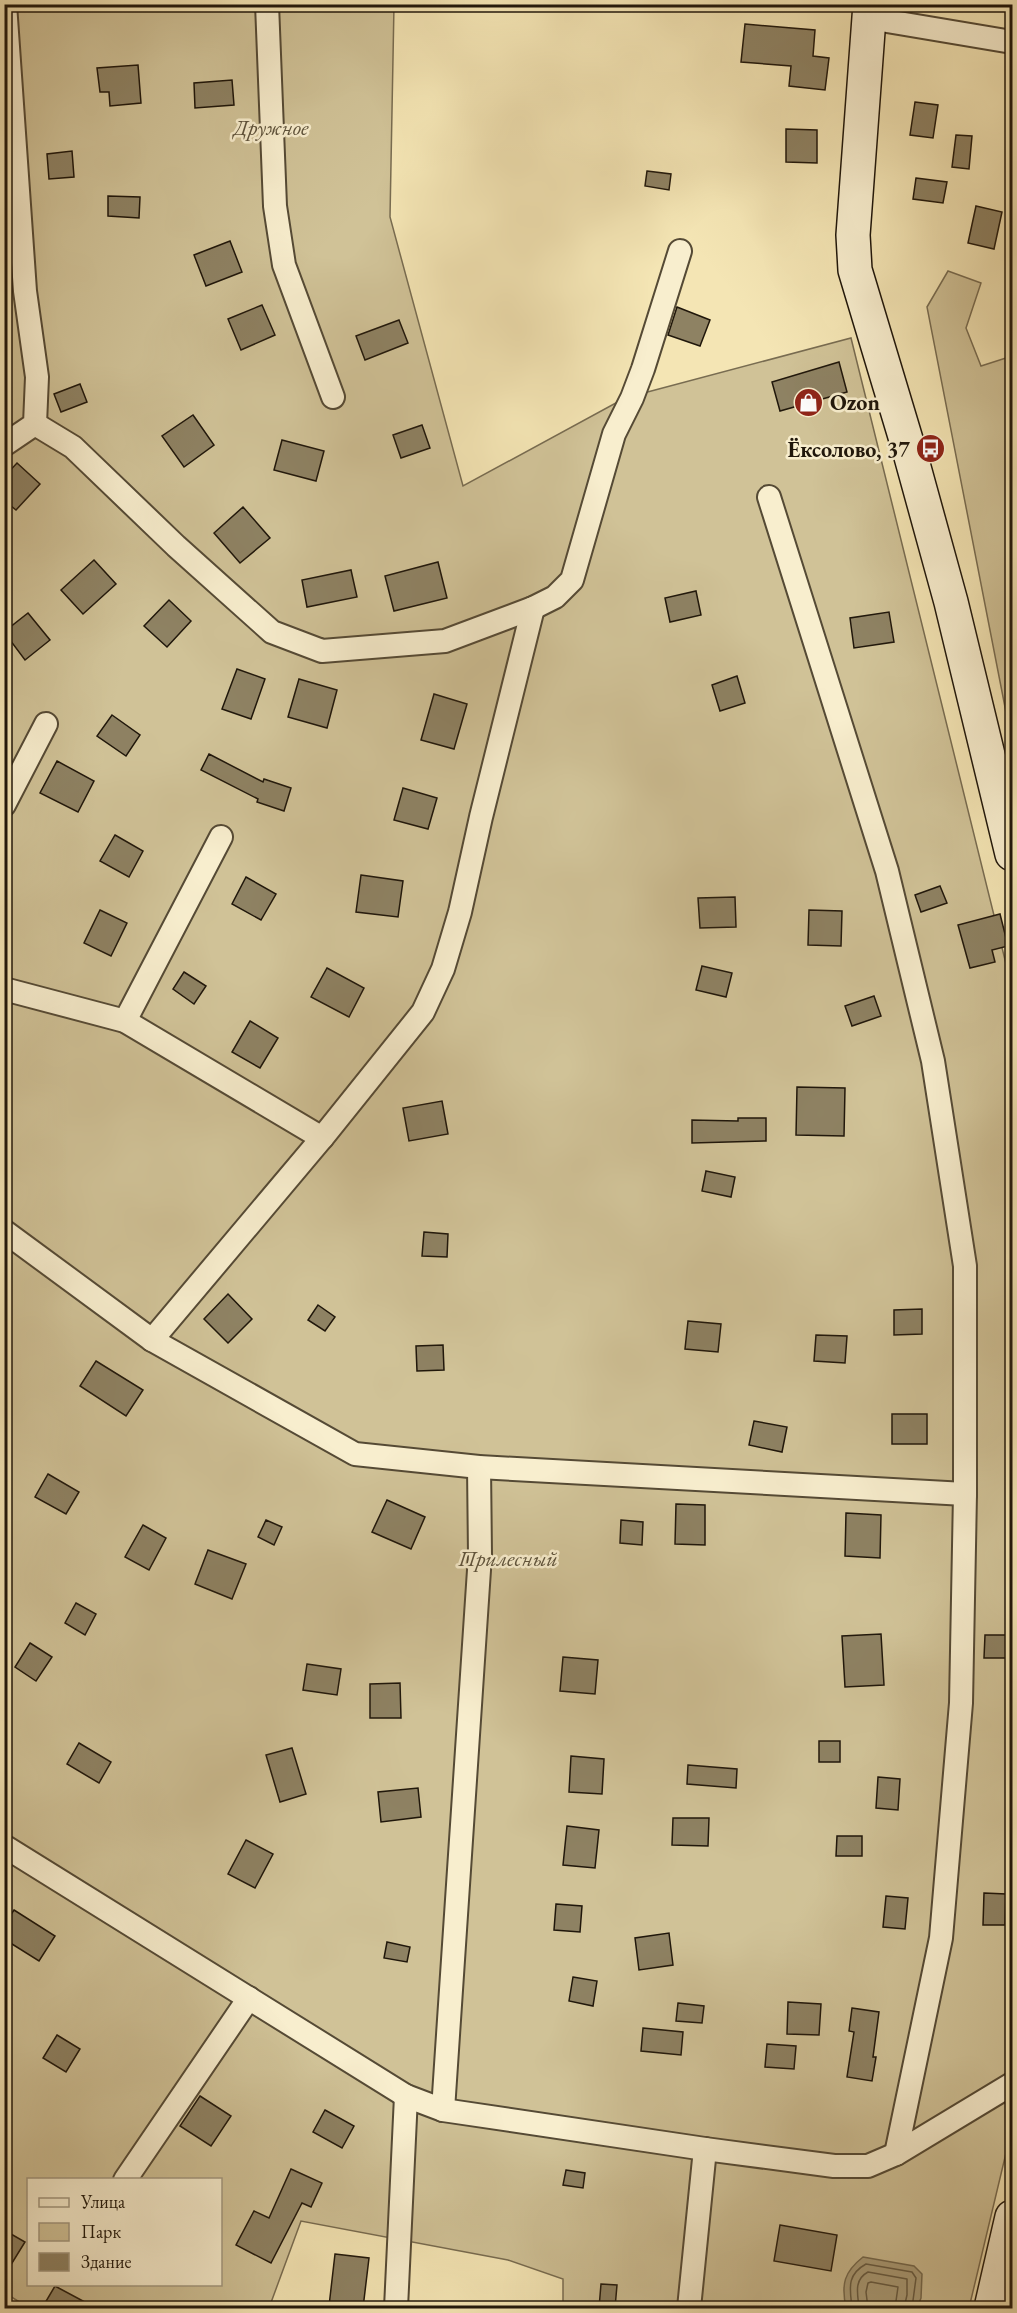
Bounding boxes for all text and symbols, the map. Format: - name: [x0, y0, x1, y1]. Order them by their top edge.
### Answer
- park label: Дружное: [231, 113, 309, 142]
- shop icon: Ozon: [793, 386, 825, 418]
- place label: Ozon: [830, 388, 880, 417]
- bus stop icon: Ёксолово, 37: [915, 433, 947, 465]
- place label: Ёксолово, 37: [788, 435, 910, 464]
- park label: Прилесный: [457, 1544, 558, 1573]
- legend: [27, 2178, 222, 2286]
- text: Улица: [80, 2190, 126, 2213]
- text: Парк: [81, 2220, 121, 2243]
- text: Здание: [81, 2250, 131, 2273]

